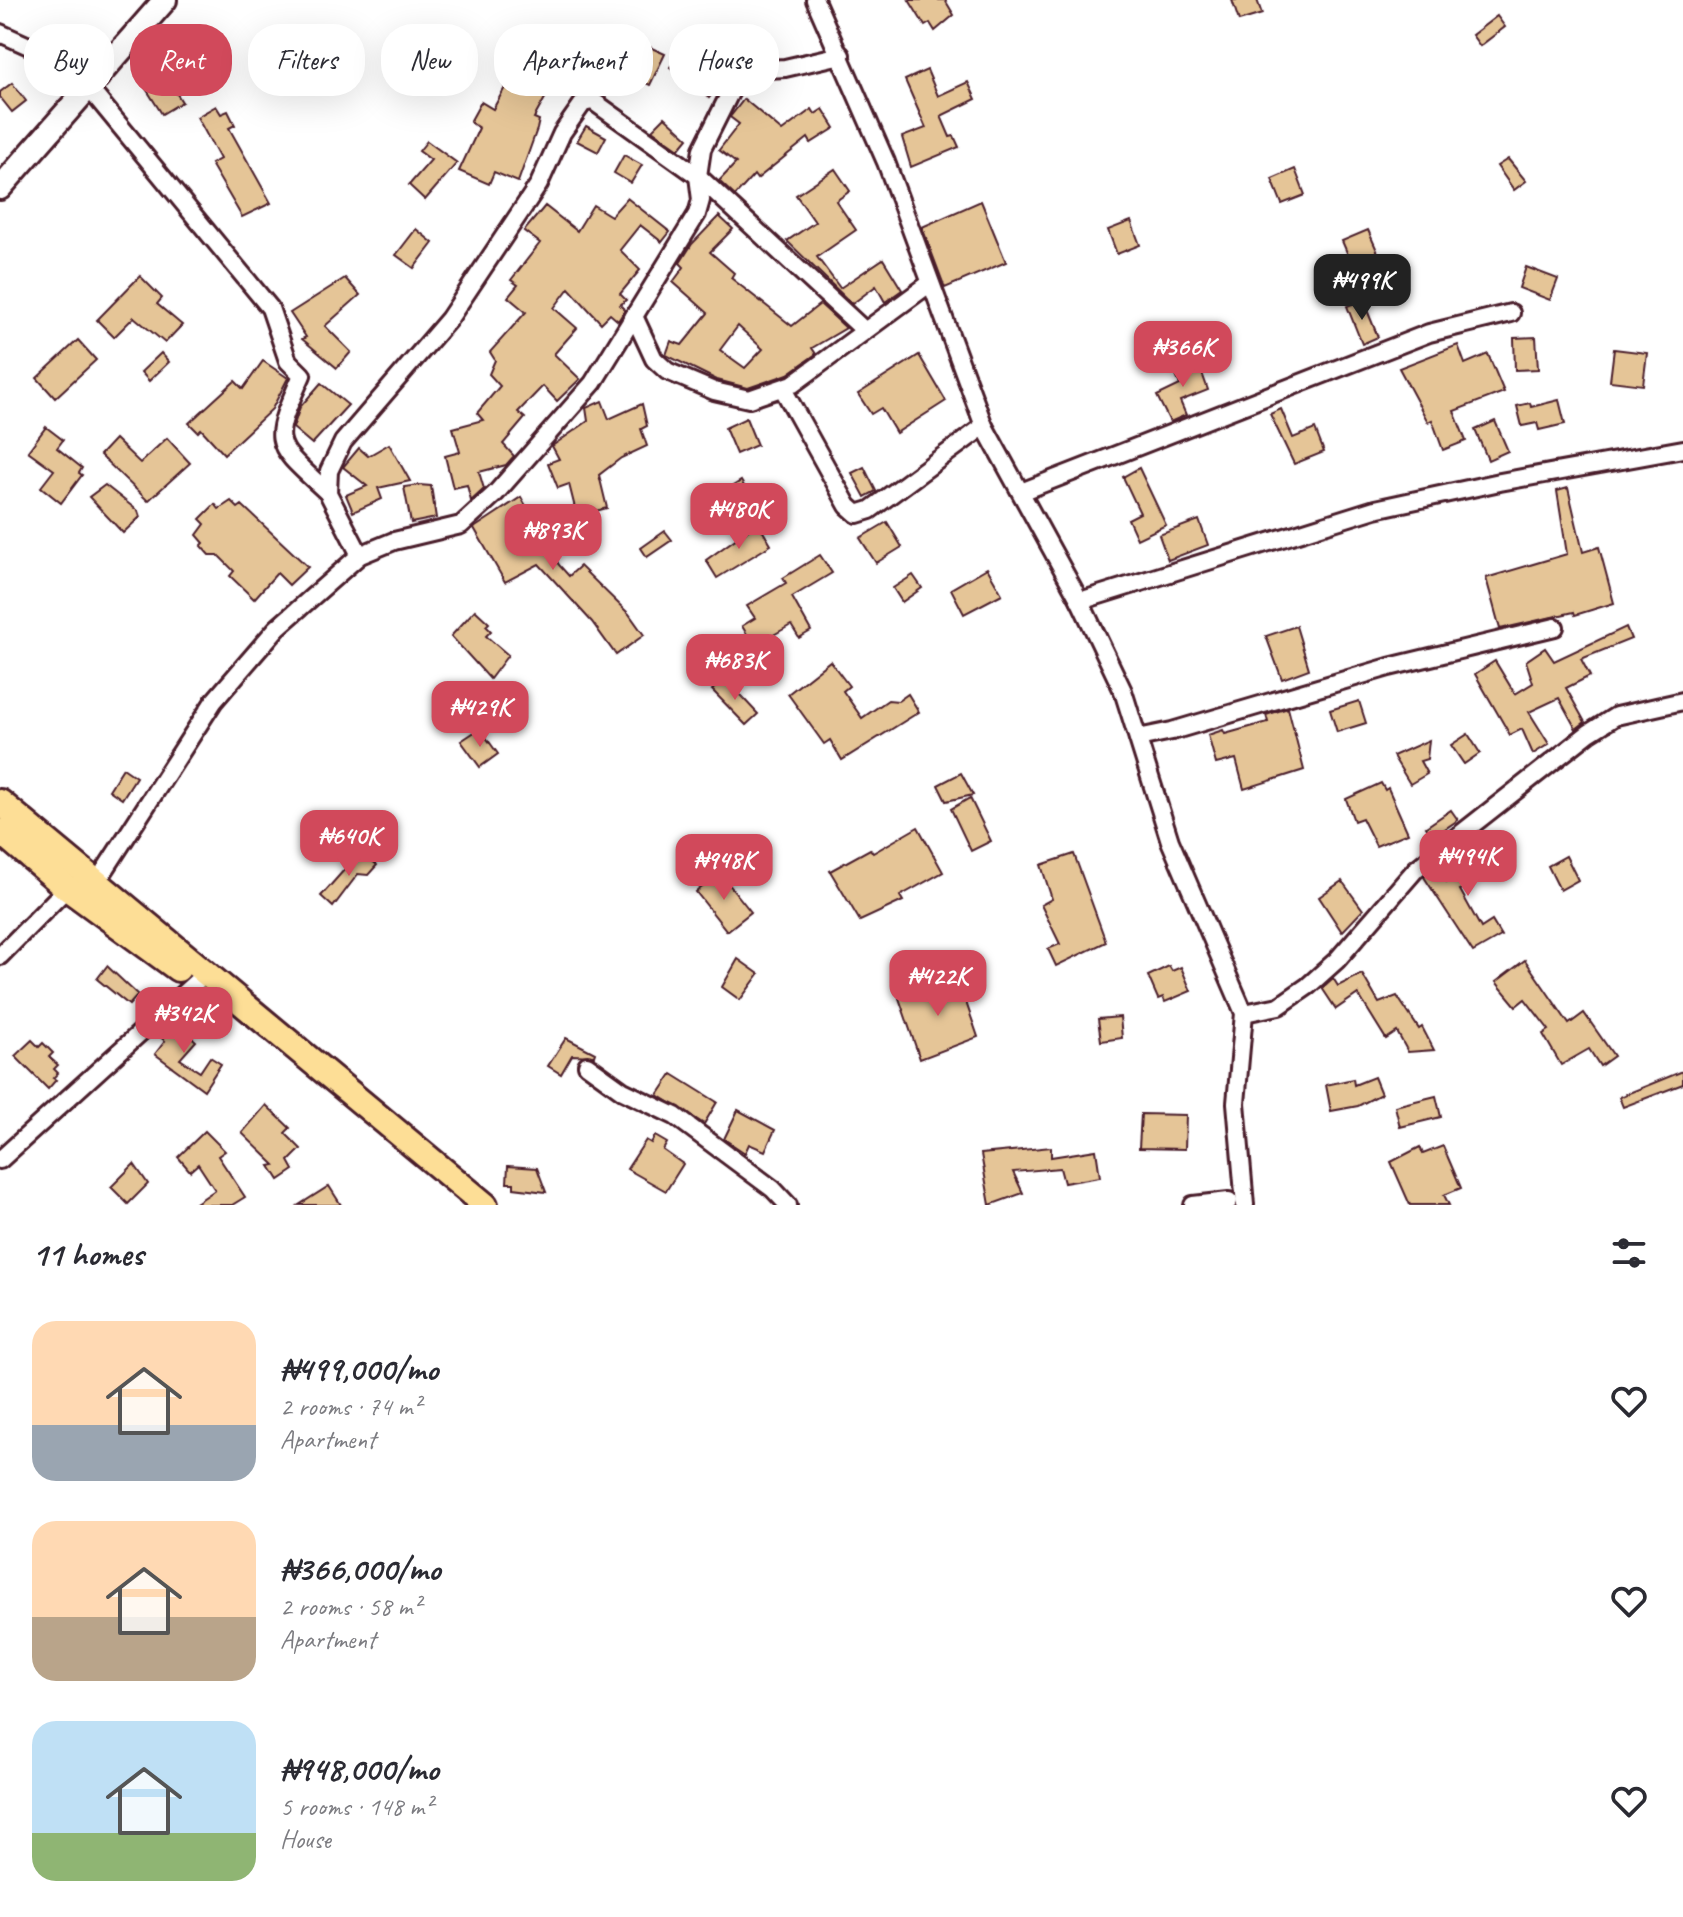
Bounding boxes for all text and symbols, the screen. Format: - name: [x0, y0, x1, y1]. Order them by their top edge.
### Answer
- chip: Buy: [24, 24, 114, 96]
- chip: Rent: [130, 24, 232, 96]
- chip: Filters: [248, 24, 365, 96]
- chip: New: [381, 24, 478, 96]
- chip: Apartment: [494, 24, 653, 96]
- chip: House: [669, 24, 779, 96]
- pin: ₦499K: [1306, 254, 1418, 322]
- text: ₦499K: [1332, 263, 1392, 296]
- pin: ₦366K: [1127, 321, 1239, 389]
- text: ₦366K: [1152, 330, 1214, 363]
- pin: ₦480K: [683, 483, 795, 551]
- text: ₦480K: [708, 492, 770, 525]
- pin: ₦893K: [497, 504, 609, 572]
- text: ₦893K: [523, 513, 583, 546]
- pin: ₦683K: [679, 634, 791, 702]
- text: ₦683K: [704, 643, 766, 676]
- pin: ₦429K: [424, 681, 536, 749]
- text: ₦429K: [450, 690, 510, 723]
- pin: ₦640K: [293, 810, 405, 878]
- text: ₦640K: [318, 819, 380, 852]
- pin: ₦494K: [1412, 830, 1524, 898]
- pin: ₦948K: [668, 834, 780, 902]
- text: ₦494K: [1438, 839, 1498, 872]
- text: ₦948K: [694, 843, 754, 876]
- pin: ₦422K: [882, 950, 994, 1018]
- text: ₦422K: [907, 959, 969, 992]
- pin: ₦342K: [128, 987, 240, 1055]
- text: ₦342K: [153, 996, 215, 1029]
- icon: filters: [1607, 1231, 1651, 1275]
- text: 11 homes: [32, 1232, 143, 1275]
- text: ₦499,000/mo: [280, 1347, 438, 1390]
- icon: home: [96, 1353, 192, 1449]
- icon: heart: [1607, 1379, 1651, 1423]
- text: 2 rooms · 74 m²: [280, 1390, 421, 1423]
- text: Apartment: [280, 1423, 376, 1456]
- text: ₦366,000/mo: [280, 1547, 440, 1590]
- icon: home: [96, 1553, 192, 1649]
- icon: heart: [1607, 1579, 1651, 1623]
- text: 2 rooms · 58 m²: [280, 1590, 421, 1623]
- text: Apartment: [280, 1623, 376, 1656]
- text: ₦948,000/mo: [280, 1747, 438, 1790]
- icon: home: [96, 1753, 192, 1849]
- icon: heart: [1607, 1779, 1651, 1823]
- text: 5 rooms · 148 m²: [280, 1790, 432, 1823]
- text: House: [280, 1823, 331, 1856]

